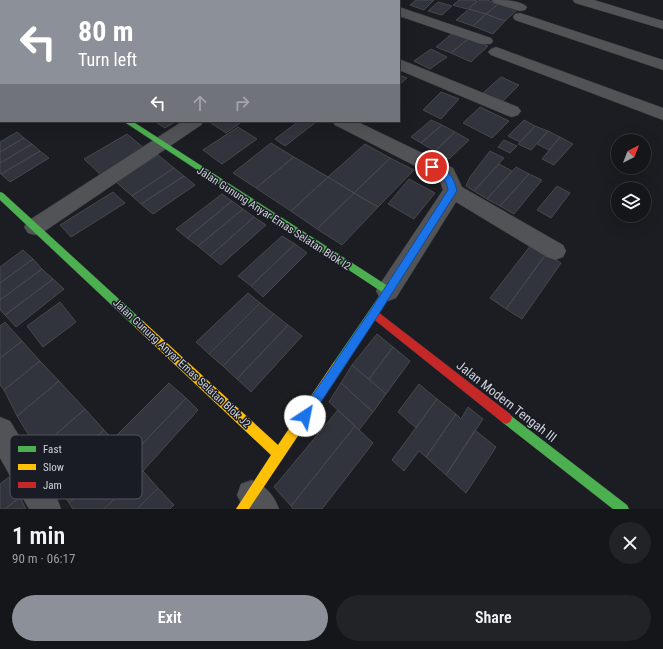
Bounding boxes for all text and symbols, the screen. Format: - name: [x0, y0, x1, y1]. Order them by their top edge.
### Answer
- text: 80 m: [78, 15, 134, 48]
- icon: left: [12, 16, 64, 68]
- text: Turn left: [78, 49, 137, 70]
- icon: left: [147, 92, 169, 114]
- icon: ahead: [189, 92, 211, 114]
- icon: right: [231, 92, 253, 114]
- north arrow: [611, 134, 651, 174]
- map controls: [611, 134, 651, 222]
- pin: [415, 150, 449, 184]
- icon: arrive: [421, 156, 443, 178]
- street label: Jalan Gunung Anyar Emas Selatan Blok I2: [194, 164, 353, 273]
- button: layers: [611, 182, 651, 222]
- street label: Jalan Gunung Anyar Emas Selatan Blok J2: [110, 296, 253, 431]
- street label: Jalan Modern Tengah III: [454, 358, 560, 445]
- position arrow: [284, 395, 326, 437]
- legend: [10, 435, 142, 499]
- text: Fast: [43, 443, 62, 456]
- text: Slow: [43, 461, 64, 474]
- text: Jam: [43, 479, 62, 492]
- text: 1 min: [12, 522, 65, 550]
- button: close: [609, 522, 651, 564]
- text: 90 m · 06:17: [12, 551, 75, 566]
- button: Exit: [12, 595, 328, 641]
- button: Share: [336, 595, 651, 641]

